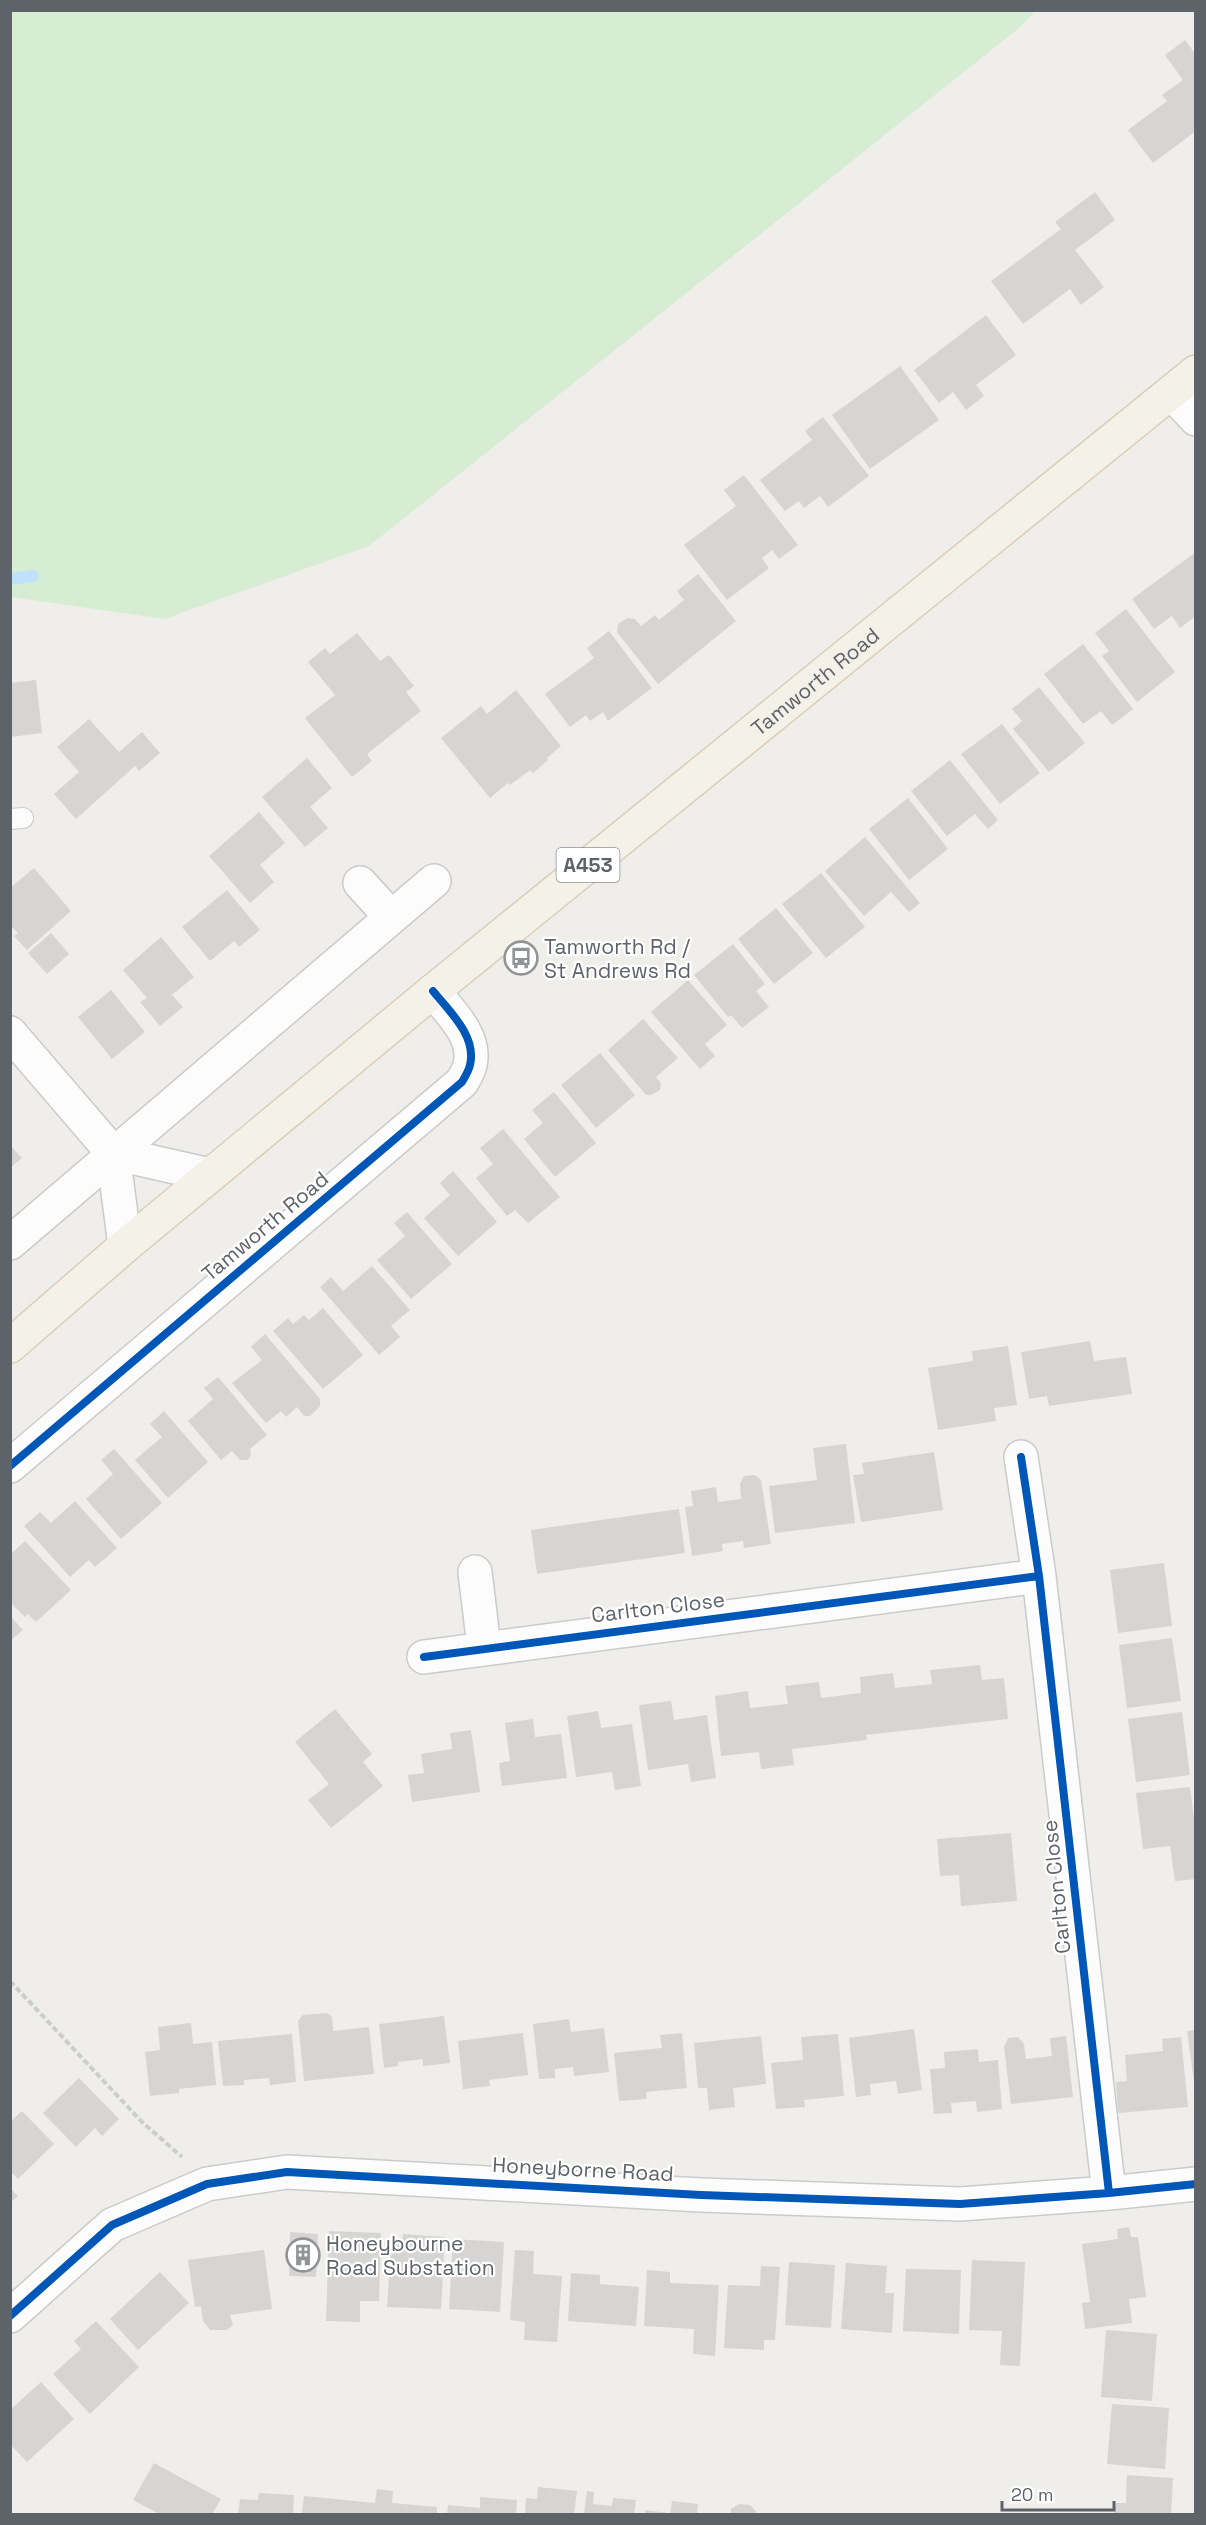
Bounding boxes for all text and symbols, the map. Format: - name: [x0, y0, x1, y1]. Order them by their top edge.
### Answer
- street label: Tamworth Road: [745, 621, 885, 741]
- road number: A453: [556, 848, 620, 882]
- place label: Tamworth Rd / St Andrews Rd: [544, 933, 691, 984]
- bus stop icon: Tamworth Rd / St Andrews Rd: [503, 940, 539, 976]
- street label: Tamworth Road: [196, 1165, 334, 1287]
- street label: Carlton Close: [590, 1585, 726, 1629]
- street label: Carlton Close: [1036, 1819, 1076, 1955]
- street label: Honeyborne Road: [492, 2151, 674, 2187]
- place label: Honeybourne Road Substation: [326, 2230, 495, 2281]
- building icon: Honeybourne Road Substation: [285, 2237, 321, 2273]
- scale bar: [1002, 2474, 1114, 2512]
- text: 20 m: [1011, 2483, 1054, 2506]

